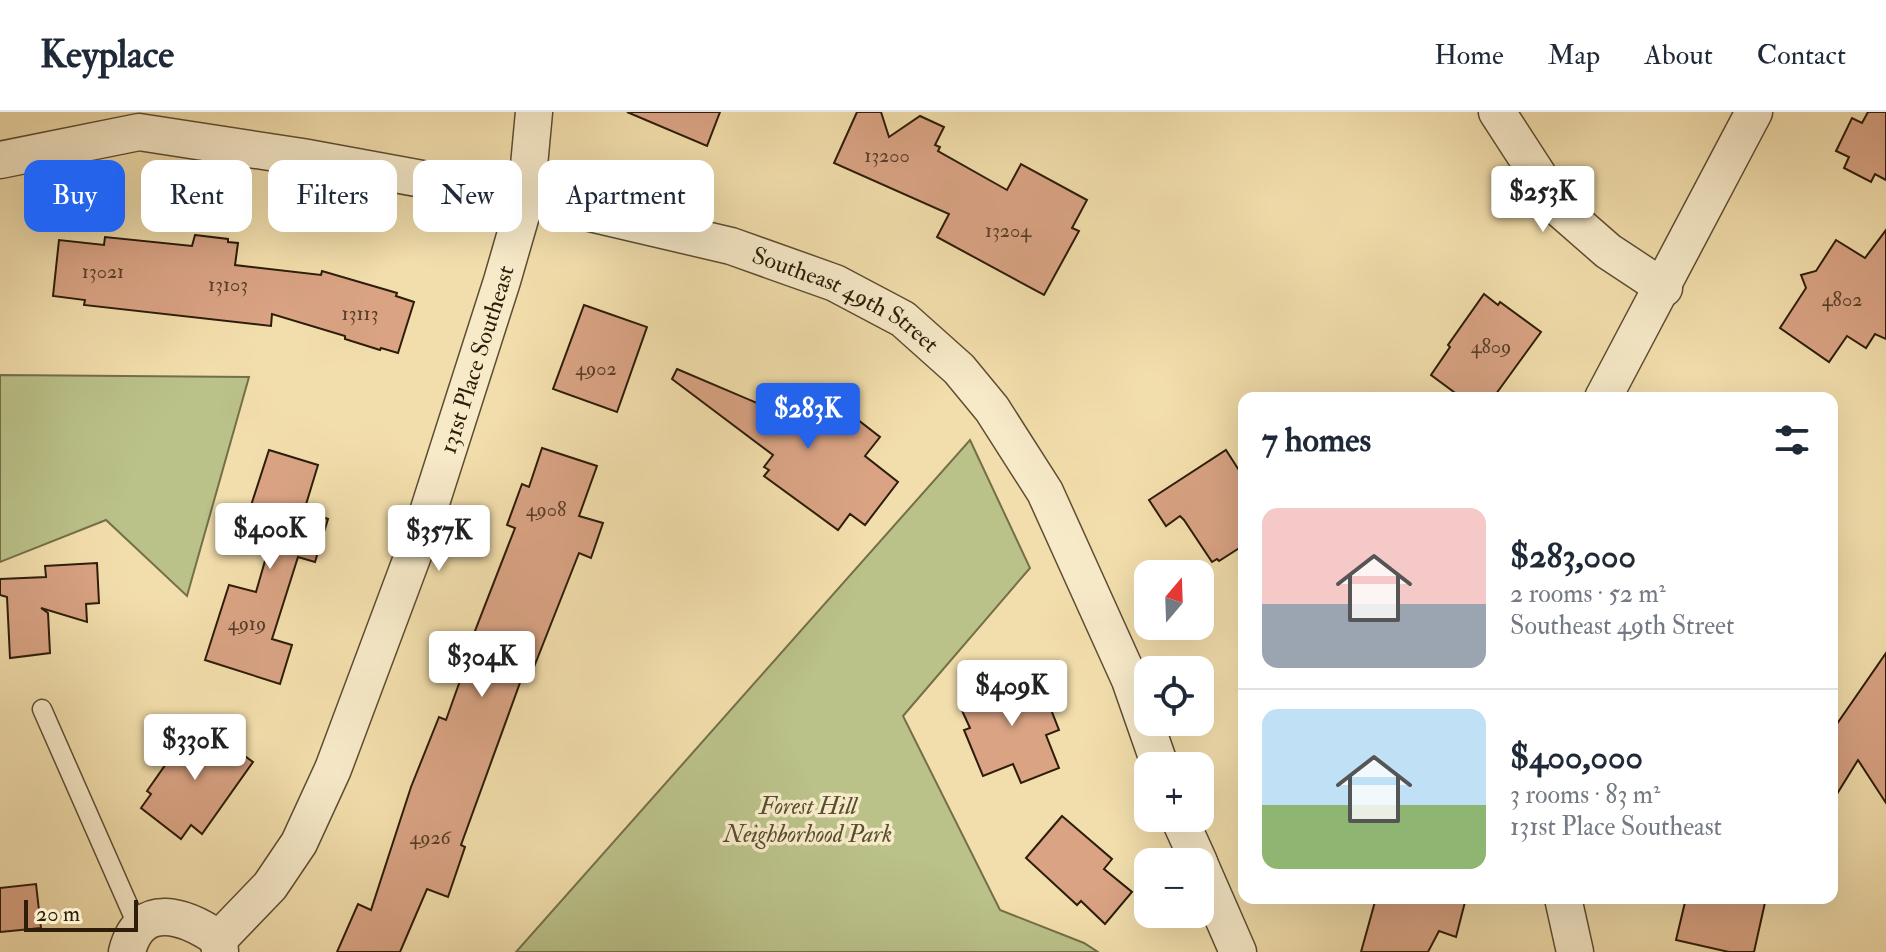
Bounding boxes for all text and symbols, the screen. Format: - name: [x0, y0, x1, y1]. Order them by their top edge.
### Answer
- text: Keyplace: [40, 31, 174, 79]
- text: Home: [1434, 38, 1504, 73]
- text: Map: [1548, 38, 1600, 73]
- text: About: [1644, 38, 1713, 73]
- text: Contact: [1757, 38, 1846, 73]
- house number: 13200: [864, 143, 910, 168]
- chip: Buy: [24, 160, 125, 232]
- chip: Rent: [141, 160, 252, 232]
- chip: Filters: [268, 160, 397, 232]
- chip: New: [413, 160, 522, 232]
- chip: Apartment: [538, 160, 714, 232]
- pin: $253K: [1487, 166, 1599, 234]
- text: $253K: [1509, 176, 1577, 208]
- house number: 13204: [985, 218, 1032, 243]
- street label: Southeast 49th Street: [748, 239, 946, 360]
- house number: 13021: [82, 259, 124, 284]
- street label: 131st Place Southeast: [432, 262, 521, 458]
- house number: 13103: [208, 272, 248, 297]
- house number: 4802: [1822, 287, 1862, 312]
- house number: 13113: [342, 301, 378, 326]
- house number: 4809: [1471, 334, 1511, 359]
- house number: 4902: [575, 356, 617, 381]
- pin: $283K: [752, 383, 864, 451]
- text: $283K: [774, 393, 842, 425]
- icon: filters: [1770, 418, 1814, 462]
- text: 7 homes: [1262, 419, 1371, 462]
- house number: 4908: [526, 497, 566, 522]
- pin: $400K: [214, 503, 326, 571]
- pin: $357K: [383, 505, 495, 573]
- text: $400K: [233, 513, 307, 545]
- text: $357K: [406, 515, 472, 547]
- text: $283,000: [1510, 535, 1636, 578]
- icon: home: [1326, 540, 1422, 636]
- north arrow: [1134, 560, 1214, 640]
- map controls: [1134, 560, 1214, 928]
- text: 2 rooms · 52 m²: [1510, 578, 1666, 610]
- text: Southeast 49th Street: [1510, 610, 1734, 642]
- house number: 4919: [228, 611, 266, 636]
- pin: $304K: [426, 631, 538, 699]
- text: $304K: [447, 641, 517, 673]
- button: locate: [1134, 656, 1214, 736]
- pin: $409K: [956, 660, 1068, 728]
- text: $409K: [975, 670, 1049, 702]
- pin: $330K: [139, 714, 251, 782]
- text: $330K: [162, 724, 228, 756]
- text: $400,000: [1510, 736, 1643, 779]
- icon: home: [1326, 741, 1422, 837]
- button: +: [1134, 752, 1214, 832]
- text: 3 rooms · 83 m²: [1510, 779, 1660, 811]
- park label: Forest Hill Neighborhood Park: [722, 791, 892, 850]
- text: 131st Place Southeast: [1510, 811, 1722, 843]
- house number: 4926: [409, 825, 452, 850]
- button: −: [1134, 848, 1214, 928]
- scale bar: [24, 896, 138, 932]
- text: 20 m: [36, 900, 80, 928]

